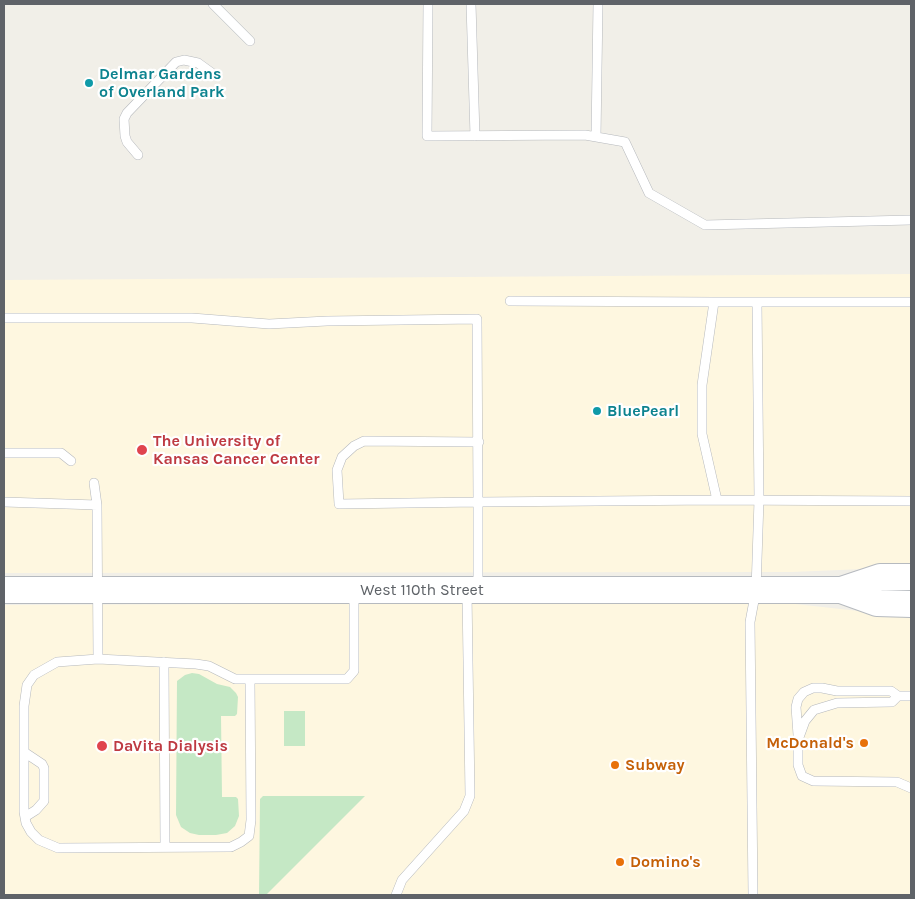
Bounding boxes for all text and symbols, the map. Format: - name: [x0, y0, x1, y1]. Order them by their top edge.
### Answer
- place label: Delmar Gardens of Overland Park: [99, 64, 224, 102]
- marker: Delmar Gardens of Overland Park: [83, 77, 95, 89]
- place label: BluePearl: [607, 401, 679, 421]
- marker: BluePearl: [591, 405, 603, 417]
- place label: The University of Kansas Cancer Center: [153, 431, 319, 469]
- marker: The University of Kansas Cancer Center: [135, 443, 149, 457]
- street label: West 110th Street: [360, 580, 484, 600]
- place label: McDonald's: [766, 733, 854, 753]
- place label: DaVita Dialysis: [113, 736, 228, 756]
- marker: McDonald's: [858, 737, 870, 749]
- marker: DaVita Dialysis: [95, 739, 109, 753]
- place label: Subway: [625, 755, 685, 775]
- marker: Subway: [609, 759, 621, 771]
- place label: Domino's: [630, 852, 701, 872]
- marker: Domino's: [614, 856, 626, 868]

